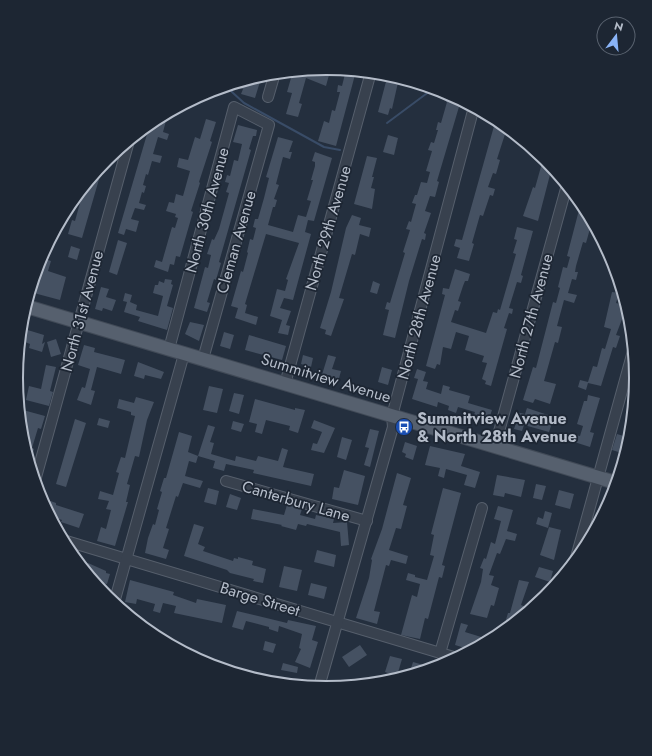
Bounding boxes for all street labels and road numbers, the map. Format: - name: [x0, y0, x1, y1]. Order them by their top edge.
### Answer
- street label: North 30th Avenue: [179, 145, 235, 275]
- street label: North 29th Avenue: [299, 163, 357, 293]
- street label: Cleman Avenue: [210, 188, 262, 296]
- street label: North 31st Avenue: [55, 248, 109, 374]
- street label: North 27th Avenue: [503, 251, 559, 381]
- street label: North 28th Avenue: [391, 252, 447, 382]
- street label: Summitview Avenue: [258, 347, 394, 409]
- street label: Canterbury Lane: [239, 475, 353, 527]
- street label: Barge Street: [217, 576, 303, 622]

